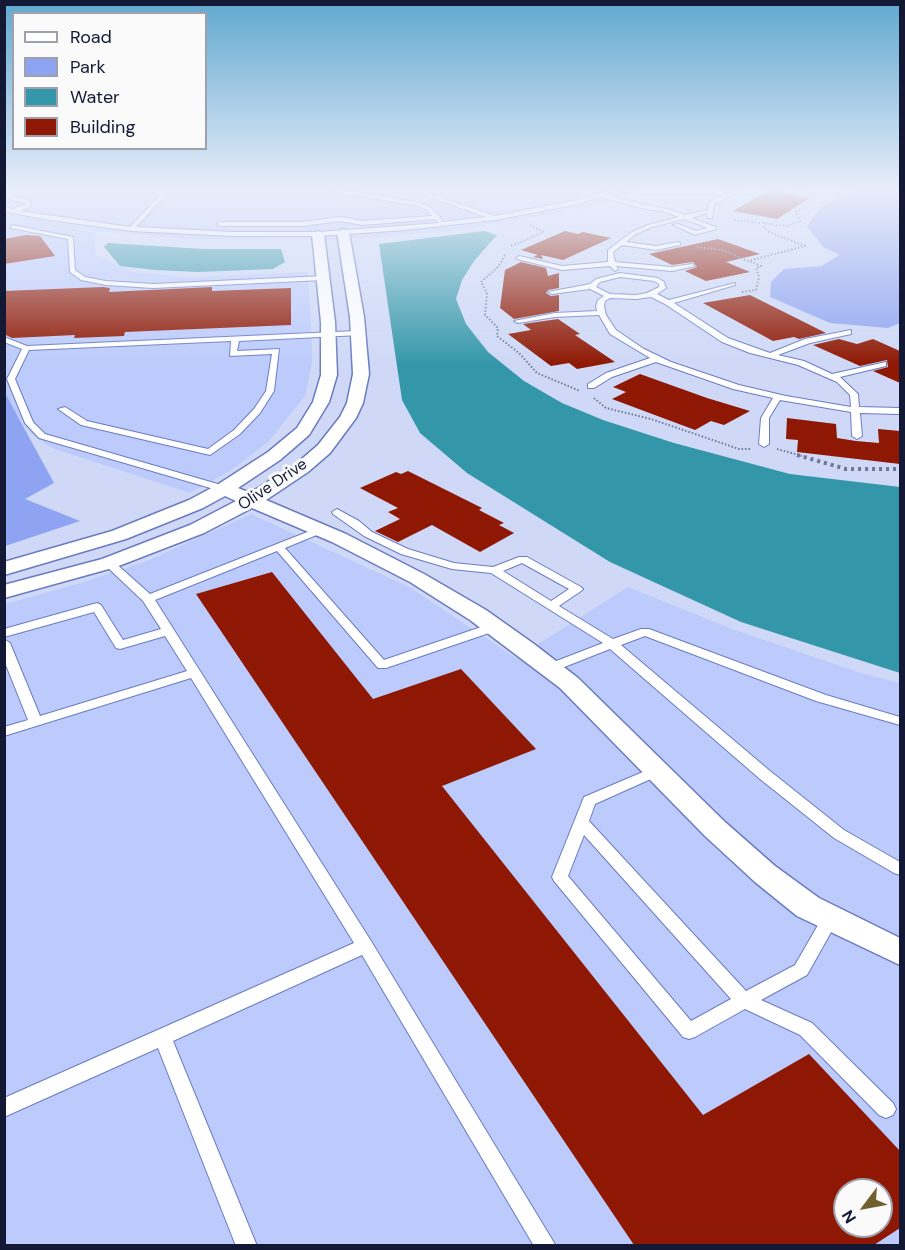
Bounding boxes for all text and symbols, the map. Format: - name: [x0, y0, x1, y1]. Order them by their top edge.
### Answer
- legend: [12, 12, 207, 150]
- text: Road: [70, 25, 112, 49]
- text: Park: [70, 55, 106, 79]
- text: Water: [70, 85, 120, 109]
- text: Building: [70, 115, 135, 139]
- street label: Olive Drive: [235, 455, 311, 515]
- north arrow: [833, 1178, 893, 1238]
- text: N: [837, 1206, 861, 1227]

